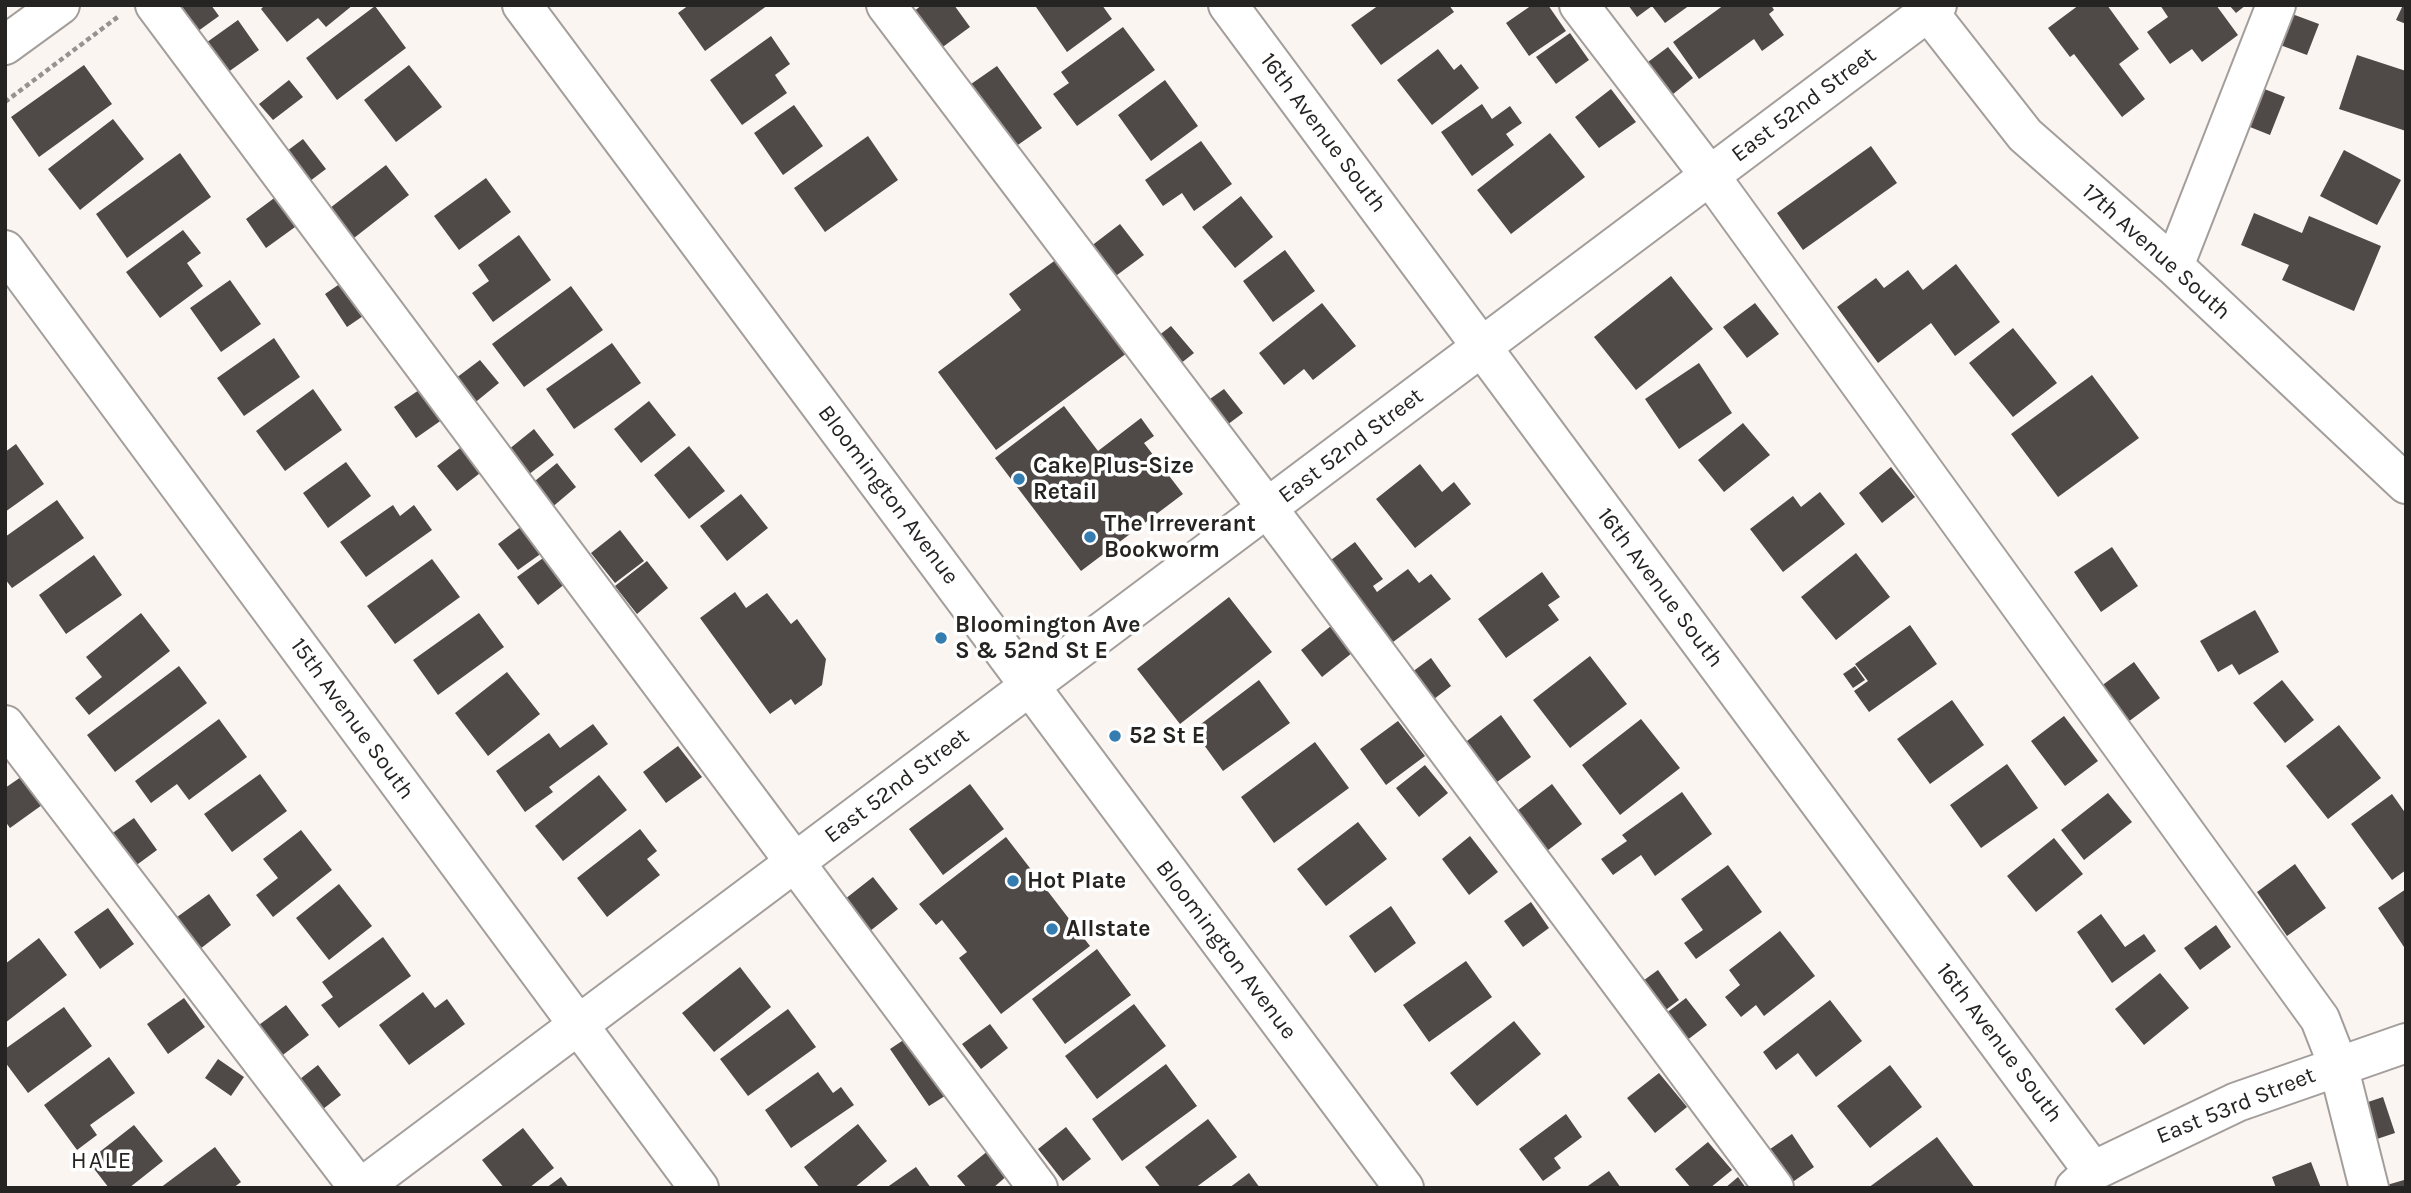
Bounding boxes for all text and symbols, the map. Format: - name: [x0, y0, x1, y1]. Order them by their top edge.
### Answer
- street label: East 52nd Street: [1726, 42, 1882, 168]
- street label: 16th Avenue South: [1254, 48, 1392, 218]
- street label: 17th Avenue South: [2076, 178, 2236, 326]
- street label: East 52nd Street: [1273, 383, 1429, 509]
- street label: Bloomington Avenue: [812, 400, 964, 590]
- place label: Cake Plus-Size Retail: [1033, 452, 1194, 506]
- marker: Cake Plus-Size Retail: [1011, 471, 1027, 487]
- street label: 16th Avenue South: [1591, 503, 1729, 673]
- place label: The Irreverant Bookworm: [1104, 510, 1256, 564]
- marker: The Irreverant Bookworm: [1082, 529, 1098, 545]
- place label: Bloomington Ave S & 52nd St E: [955, 611, 1140, 665]
- marker: Bloomington Ave S & 52nd St E: [933, 630, 949, 646]
- street label: 15th Avenue South: [284, 633, 420, 805]
- place label: 52 St E: [1129, 722, 1205, 750]
- street label: East 52nd Street: [819, 723, 975, 849]
- marker: 52 St E: [1107, 728, 1123, 744]
- street label: Bloomington Avenue: [1150, 855, 1302, 1045]
- place label: Hot Plate: [1027, 867, 1126, 895]
- marker: Hot Plate: [1005, 873, 1021, 889]
- place label: Allstate: [1066, 915, 1150, 943]
- marker: Allstate: [1044, 921, 1060, 937]
- street label: 16th Avenue South: [1930, 958, 2068, 1128]
- street label: East 53rd Street: [2153, 1062, 2319, 1150]
- district label: HALE: [71, 1147, 133, 1175]

